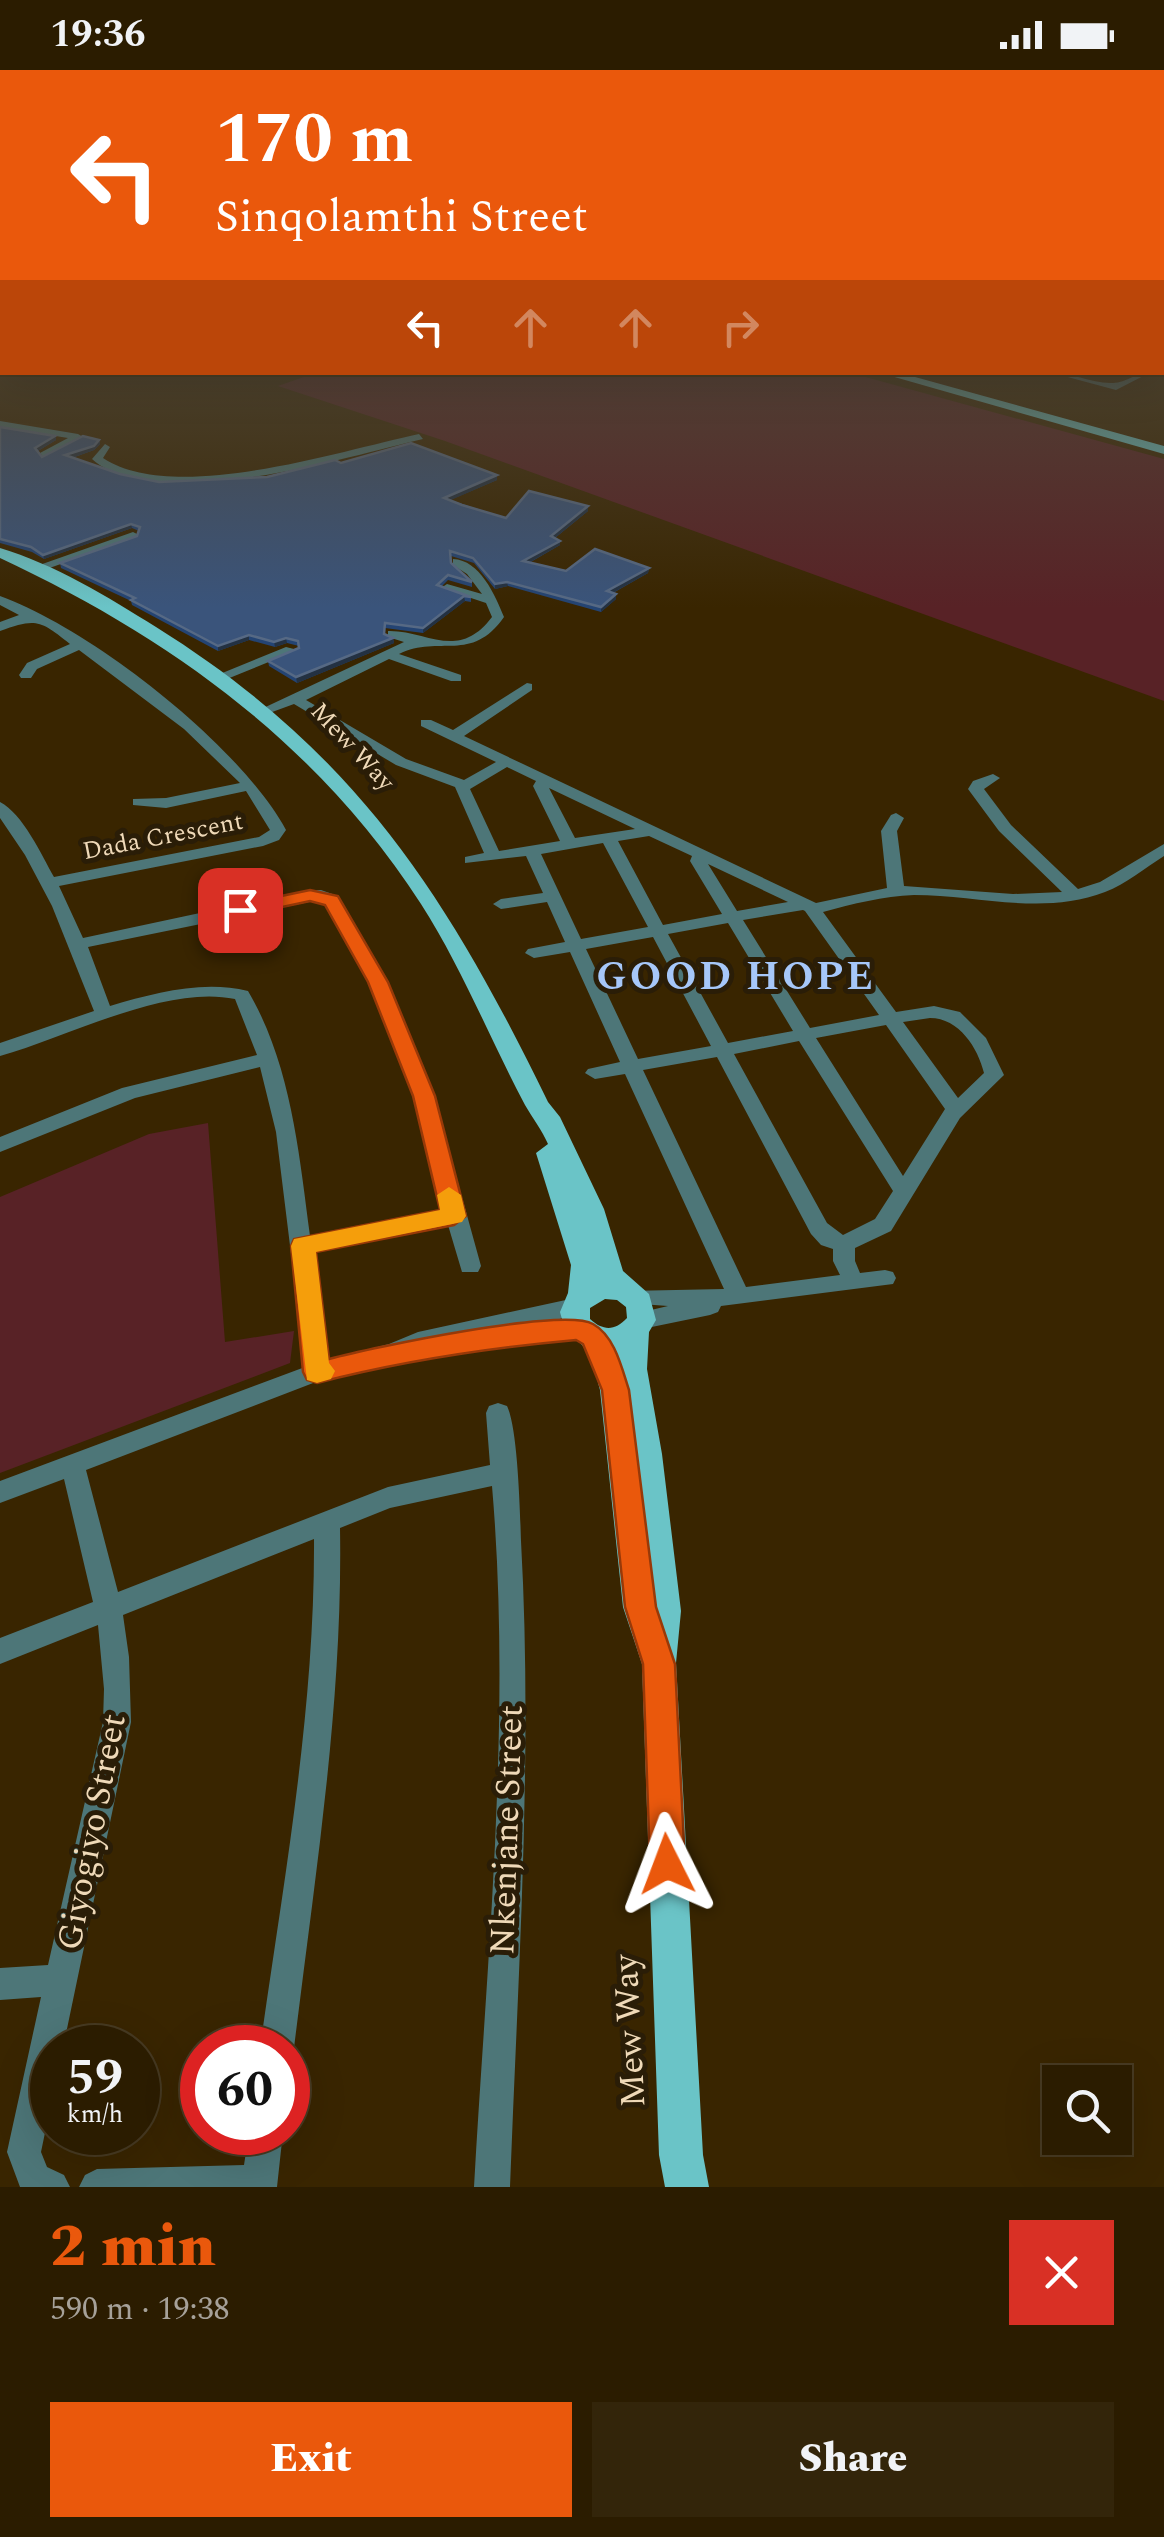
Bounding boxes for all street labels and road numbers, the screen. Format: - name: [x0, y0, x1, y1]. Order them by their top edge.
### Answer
- street label: Mew Way: [301, 694, 404, 801]
- street label: Dada Crescent: [80, 803, 247, 871]
- street label: Nkenjane Street: [476, 1704, 538, 1956]
- street label: Giyogiyo Street: [43, 1709, 141, 1955]
- street label: Mew Way: [599, 1952, 660, 2109]

